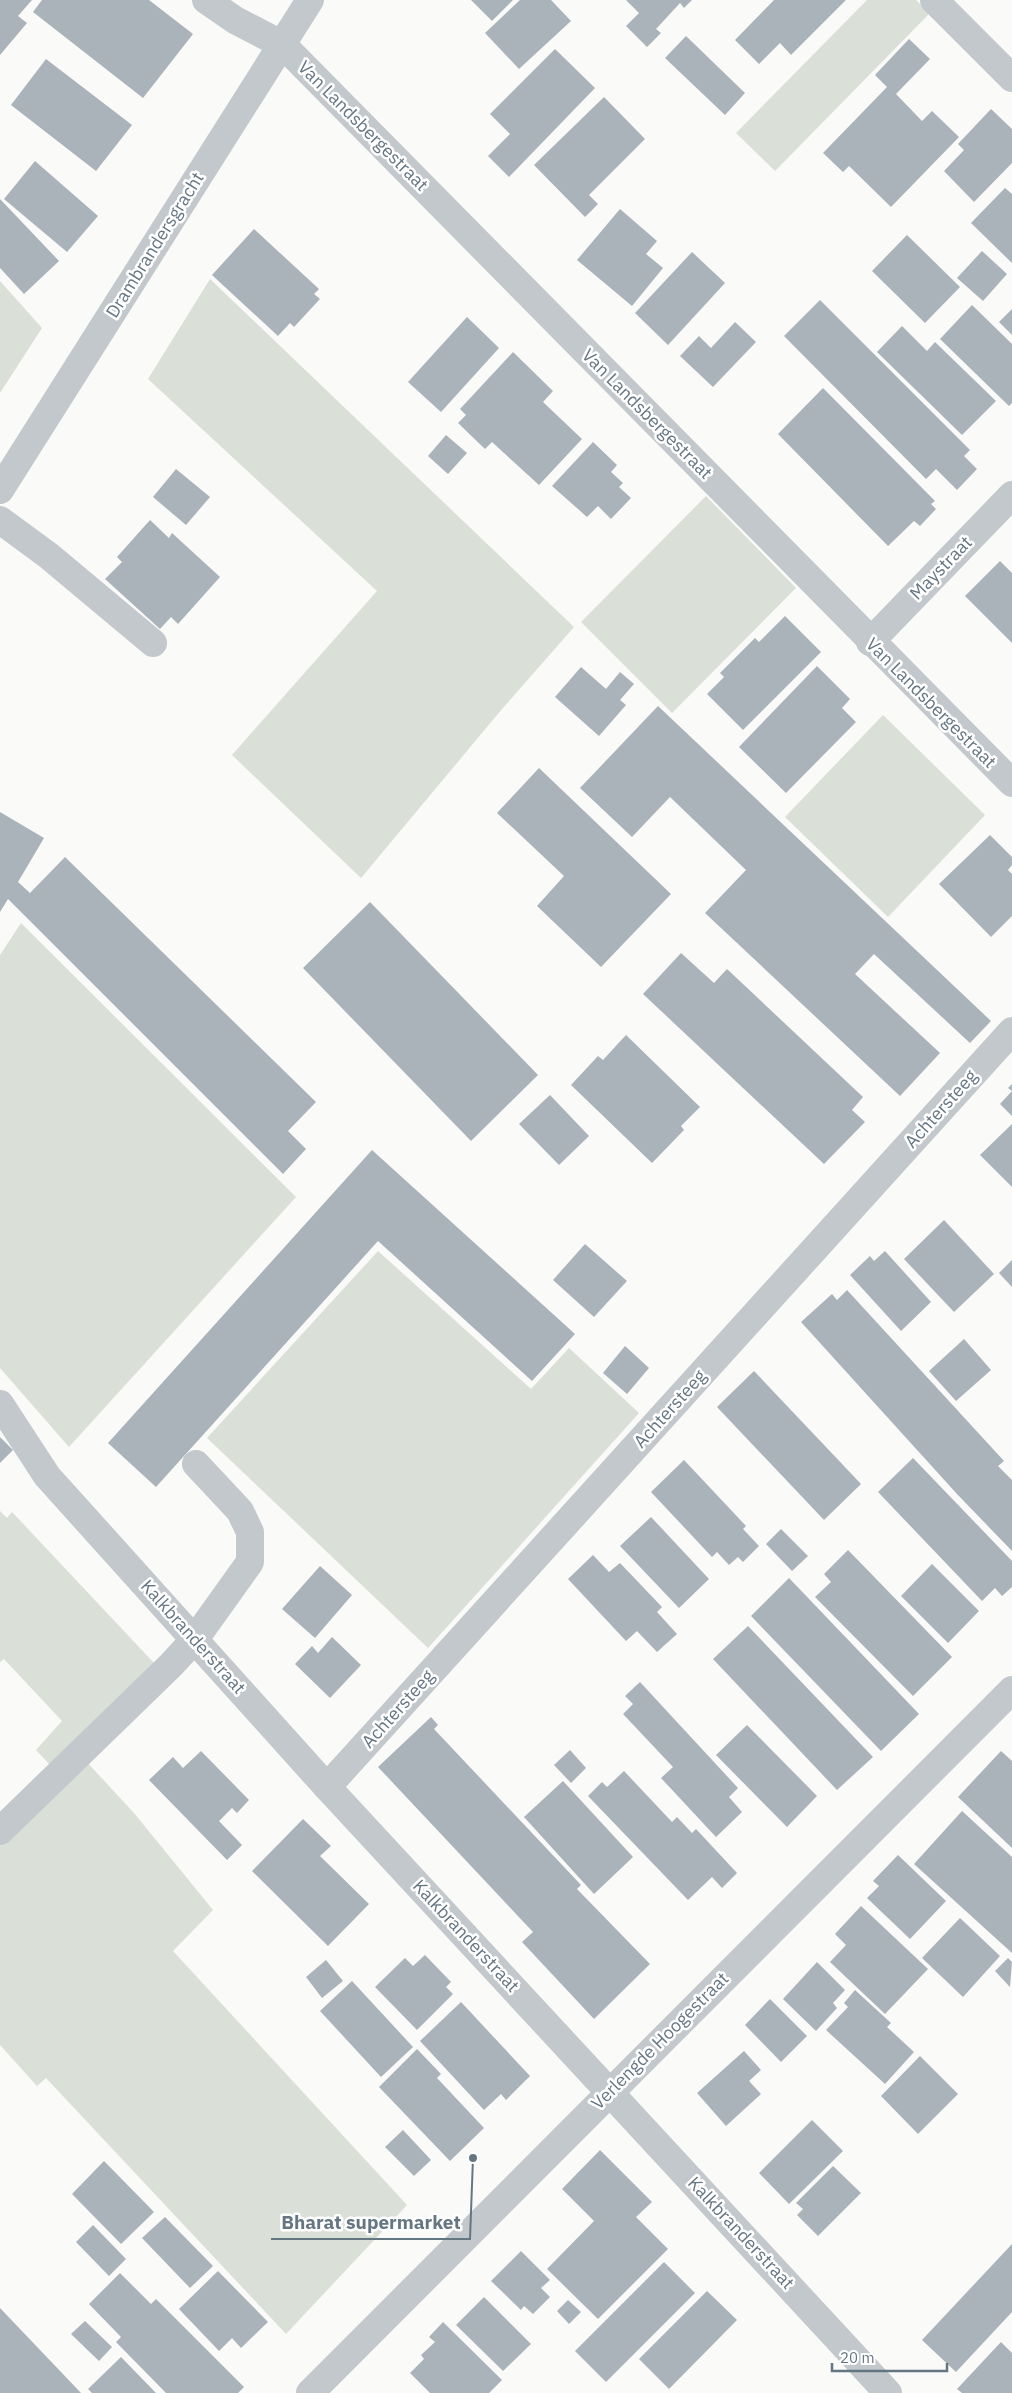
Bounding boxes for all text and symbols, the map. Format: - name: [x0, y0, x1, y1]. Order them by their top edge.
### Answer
- street label: Van Landsbergestraat: [293, 56, 433, 196]
- street label: Drambrandersgracht: [100, 168, 209, 322]
- street label: Van Landsbergestraat: [577, 344, 717, 484]
- street label: Maystraat: [905, 531, 977, 604]
- street label: Van Landsbergestraat: [861, 633, 1001, 773]
- street label: Achtersteeg: [899, 1064, 982, 1153]
- street label: Achtersteeg: [628, 1364, 711, 1453]
- street label: Kalkbranderstraat: [136, 1575, 251, 1699]
- street label: Achtersteeg: [356, 1664, 439, 1753]
- street label: Kalkbranderstraat: [408, 1874, 525, 1997]
- street label: Verlengde Hoogestraat: [586, 1967, 733, 2114]
- street label: Kalkbranderstraat: [683, 2171, 800, 2294]
- callout: Bharat supermarket: [271, 2205, 470, 2239]
- text: Bharat supermarket: [281, 2210, 461, 2234]
- scale bar: [832, 2340, 947, 2372]
- text: 20 m: [840, 2348, 875, 2367]

